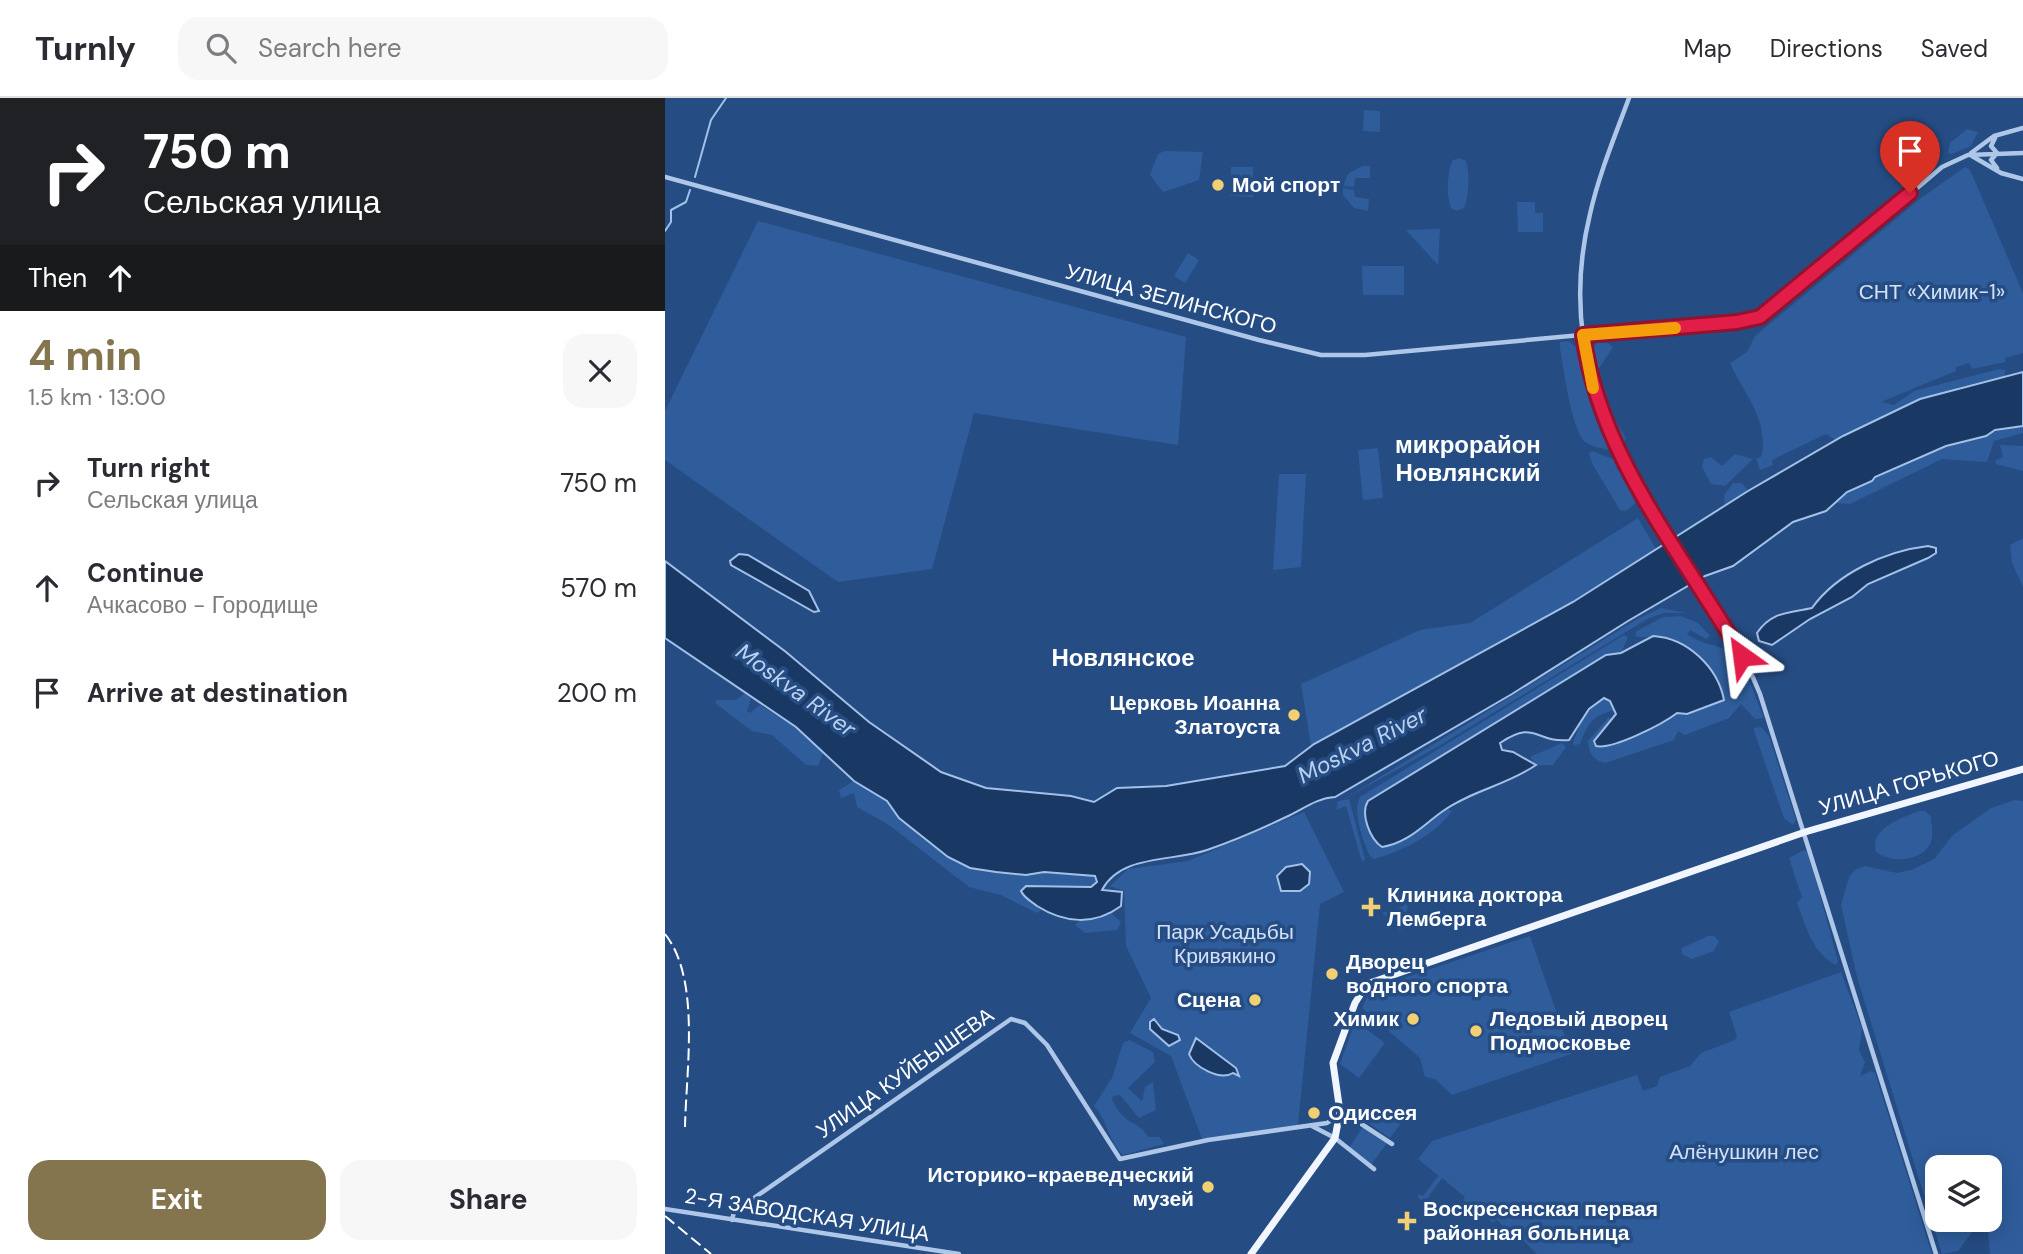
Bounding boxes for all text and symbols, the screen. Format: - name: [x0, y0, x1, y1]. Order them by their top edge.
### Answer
- search box: [178, 17, 668, 80]
- text: Turnly: [35, 27, 136, 70]
- icon: search: [202, 29, 240, 67]
- text: Search here: [258, 31, 401, 65]
- text: Map: [1684, 33, 1732, 64]
- text: Directions: [1770, 33, 1883, 64]
- text: Saved: [1921, 33, 1988, 64]
- text: 750 m: [143, 119, 291, 183]
- pin: [1880, 121, 1940, 193]
- icon: right: [28, 126, 119, 217]
- icon: arrive: [1891, 132, 1929, 170]
- place label: Мой спорт: [1232, 171, 1340, 199]
- marker: Мой спорт: [1210, 177, 1226, 193]
- text: Сельская улица: [143, 181, 381, 223]
- street label: УЛИЦА ЗЕЛИНСКОГО: [1062, 257, 1280, 341]
- icon: ahead: [101, 259, 139, 297]
- text: Then: [28, 261, 87, 295]
- park label: СНТ «Химик-1»: [1859, 278, 2005, 306]
- text: 4 min: [28, 328, 142, 383]
- button: close: [563, 334, 637, 408]
- text: 1.5 km · 13:00: [28, 382, 166, 412]
- district label: микрорайон Новлянский: [1395, 429, 1541, 488]
- text: Turn right: [87, 451, 211, 485]
- icon: right: [28, 464, 66, 502]
- text: 750 m: [560, 466, 637, 500]
- text: Сельская улица: [87, 485, 258, 515]
- text: Continue: [87, 556, 204, 590]
- icon: ahead: [28, 569, 66, 607]
- text: 570 m: [560, 571, 637, 605]
- text: Ачкасово - Городище: [87, 590, 318, 620]
- position arrow: [1705, 619, 1779, 693]
- water label: Moskva River: [730, 636, 863, 744]
- district label: Новлянское: [1051, 642, 1195, 673]
- icon: arrive: [28, 674, 66, 712]
- text: Arrive at destination: [87, 676, 348, 710]
- text: 200 m: [557, 676, 637, 710]
- place label: Церковь Иоанна Златоуста: [1109, 689, 1280, 741]
- water label: Moskva River: [1292, 699, 1433, 790]
- marker: Церковь Иоанна Златоуста: [1286, 707, 1302, 723]
- street label: УЛИЦА ГОРЬКОГО: [1816, 744, 2002, 822]
- place label: Клиника доктора Лемберга: [1387, 881, 1563, 933]
- marker: Клиника доктора Лемберга: [1361, 897, 1381, 917]
- park label: Парк Усадьбы Кривякино: [1156, 918, 1294, 970]
- place label: Дворец водного спорта: [1346, 948, 1508, 1000]
- marker: Дворец водного спорта: [1324, 966, 1340, 982]
- place label: Сцена: [1177, 986, 1241, 1014]
- marker: Сцена: [1247, 992, 1263, 1008]
- street label: УЛИЦА КУЙБЫШЕВА: [811, 1001, 999, 1145]
- place label: Химик: [1333, 1005, 1399, 1033]
- place label: Ледовый дворец Подмосковье: [1490, 1005, 1668, 1057]
- marker: Химик: [1405, 1011, 1421, 1027]
- marker: Ледовый дворец Подмосковье: [1468, 1023, 1484, 1039]
- place label: Одиссея: [1328, 1099, 1417, 1127]
- marker: Одиссея: [1306, 1105, 1322, 1121]
- park label: Алёнушкин лес: [1669, 1138, 1819, 1166]
- map controls: [1925, 1155, 2002, 1232]
- button: layers: [1925, 1155, 2002, 1232]
- button: Exit: [28, 1160, 326, 1240]
- button: Share: [340, 1160, 637, 1240]
- place label: Историко-краеведческий музей: [928, 1161, 1194, 1213]
- marker: Историко-краеведческий музей: [1200, 1179, 1216, 1195]
- street label: 2-Я ЗАВОДСКАЯ УЛИЦА: [683, 1182, 931, 1248]
- place label: Воскресенская первая районная больница: [1423, 1195, 1658, 1247]
- marker: Воскресенская первая районная больница: [1397, 1211, 1417, 1231]

